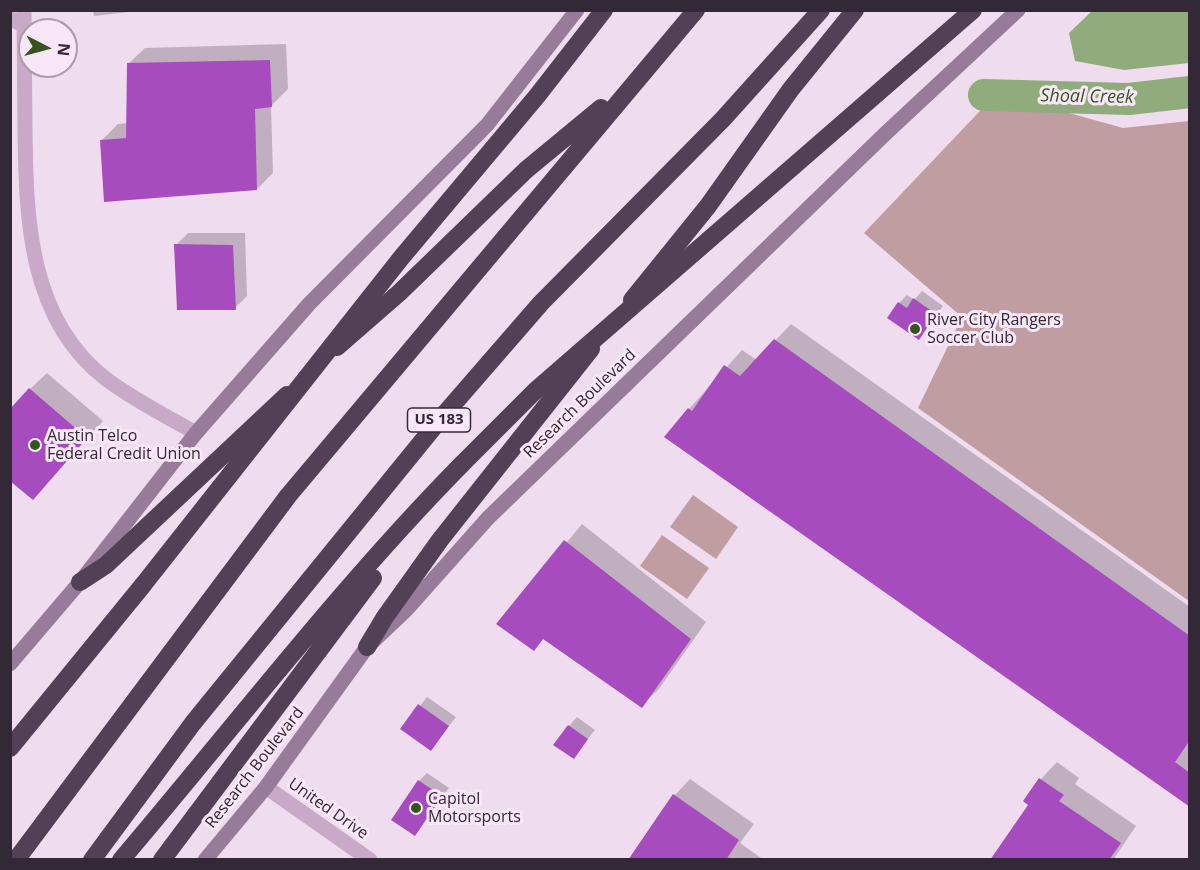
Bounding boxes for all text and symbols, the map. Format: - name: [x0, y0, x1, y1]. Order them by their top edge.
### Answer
- north arrow: [18, 18, 78, 78]
- text: N: [52, 42, 76, 57]
- water label: Shoal Creek: [1040, 85, 1134, 109]
- place label: River City Rangers Soccer Club: [927, 310, 1061, 348]
- marker: River City Rangers Soccer Club: [908, 322, 922, 336]
- street label: Research Boulevard: [520, 346, 640, 462]
- road number: US 183: [408, 408, 470, 432]
- place label: Austin Telco Federal Credit Union: [47, 426, 201, 464]
- marker: Austin Telco Federal Credit Union: [28, 438, 42, 452]
- street label: Research Boulevard: [202, 704, 308, 832]
- street label: United Drive: [284, 774, 372, 844]
- place label: Capitol Motorsports: [428, 789, 521, 827]
- marker: Capitol Motorsports: [409, 801, 423, 815]

